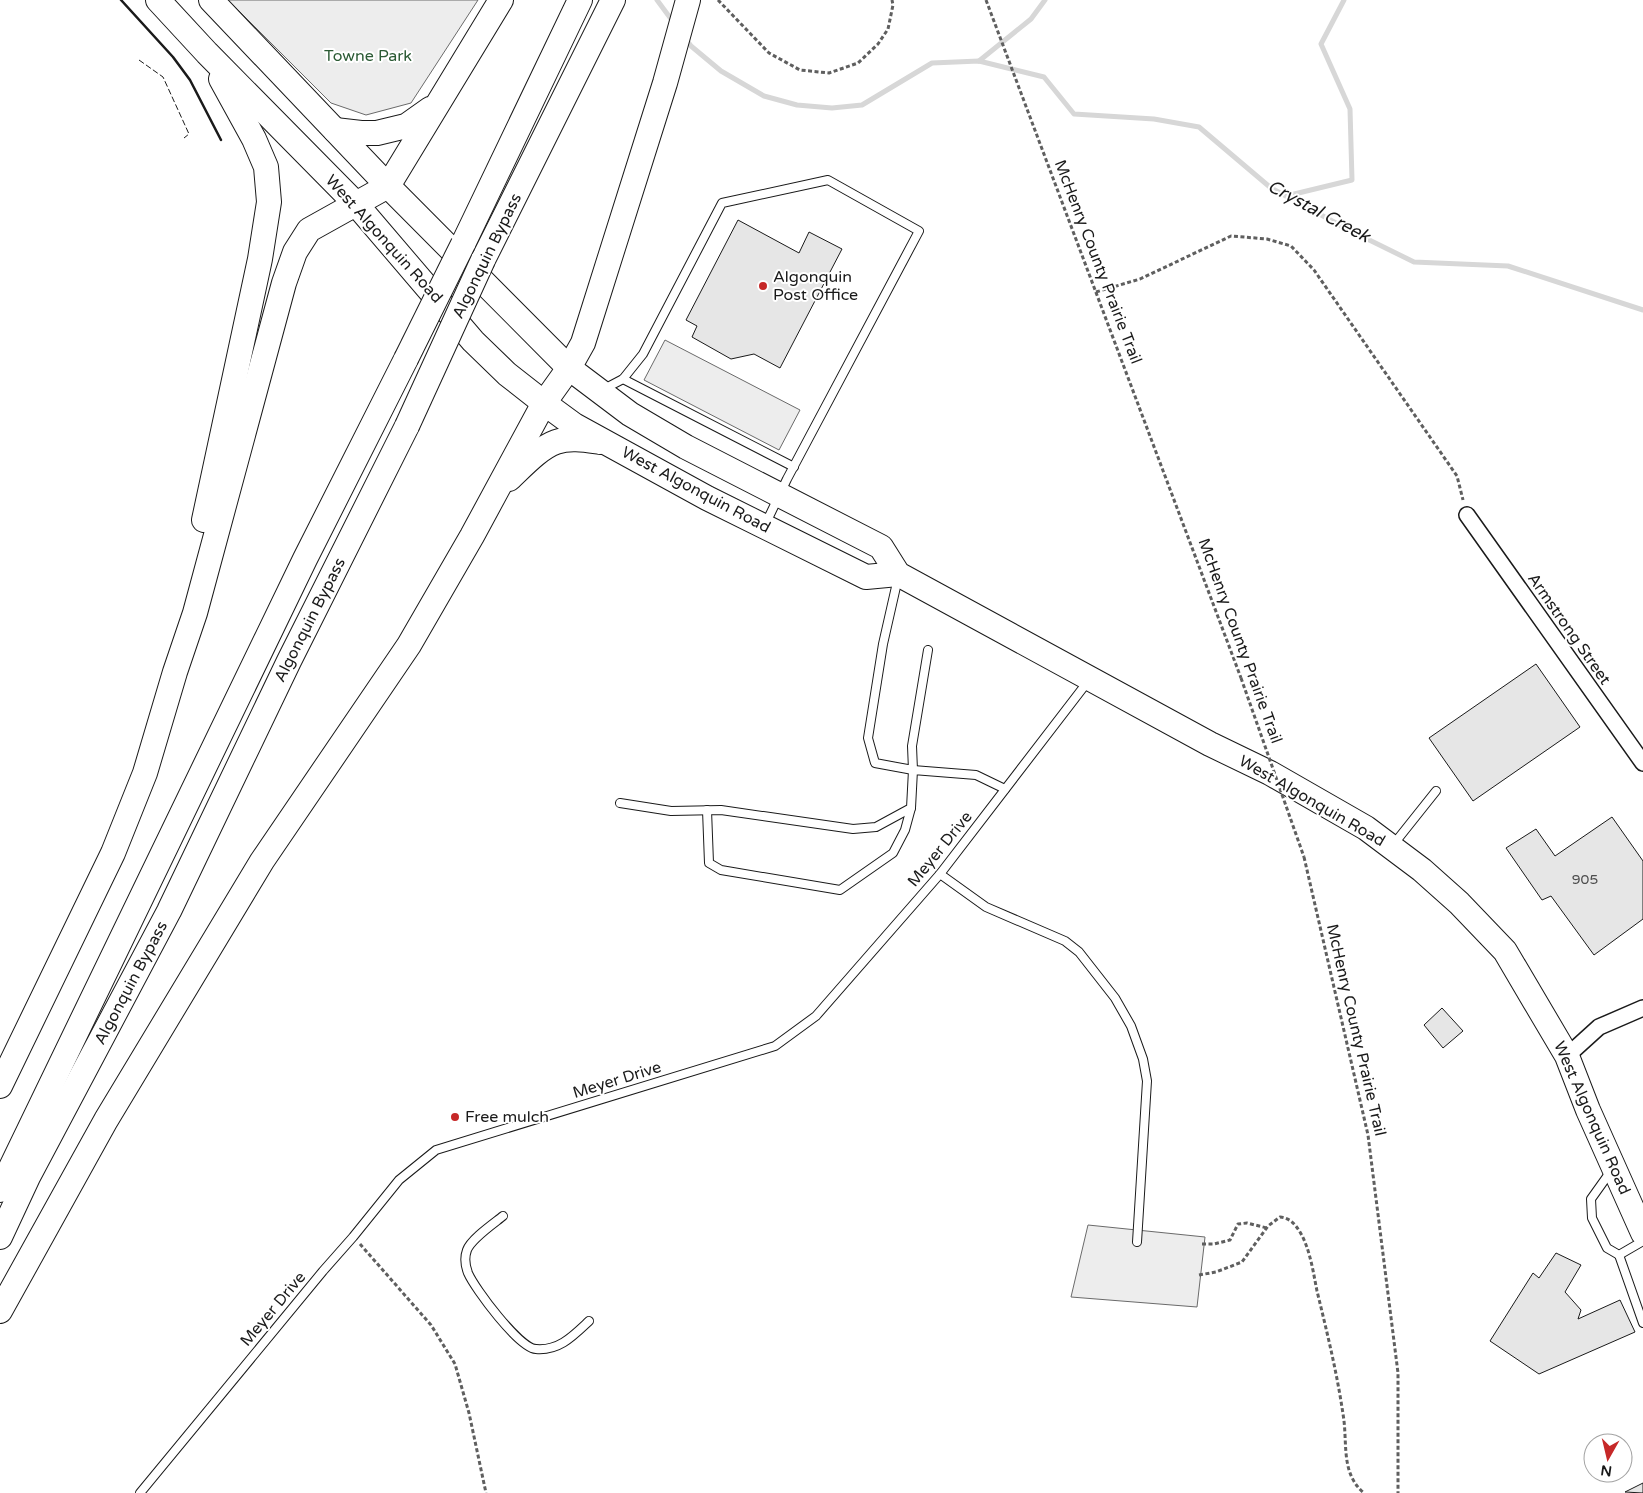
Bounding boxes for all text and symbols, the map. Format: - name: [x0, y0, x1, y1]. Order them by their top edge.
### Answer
- park label: Towne Park: [324, 46, 412, 66]
- street label: McHenry County Prairie Trail: [1050, 157, 1146, 367]
- street label: West Algonquin Road: [321, 171, 447, 307]
- water label: Crystal Creek: [1264, 175, 1375, 248]
- street label: Algonquin Bypass: [448, 190, 526, 322]
- place label: Algonquin Post Office: [773, 267, 858, 305]
- marker: Algonquin Post Office: [757, 280, 769, 292]
- street label: West Algonquin Road: [618, 442, 774, 538]
- street label: McHenry County Prairie Trail: [1194, 536, 1286, 746]
- street label: Algonquin Bypass: [270, 554, 350, 686]
- street label: Armstrong Street: [1523, 569, 1615, 689]
- street label: West Algonquin Road: [1235, 751, 1389, 851]
- street label: Meyer Drive: [903, 807, 977, 891]
- house number: 905: [1572, 871, 1598, 888]
- street label: Algonquin Bypass: [90, 918, 172, 1048]
- street label: McHenry County Prairie Trail: [1322, 922, 1390, 1138]
- street label: West Algonquin Road: [1549, 1038, 1635, 1198]
- street label: Meyer Drive: [570, 1057, 664, 1103]
- place label: Free mulch: [465, 1107, 549, 1127]
- marker: Free mulch: [449, 1111, 461, 1123]
- street label: Meyer Drive: [236, 1268, 310, 1350]
- north arrow: [1583, 1433, 1633, 1483]
- text: N: [1600, 1461, 1613, 1480]

